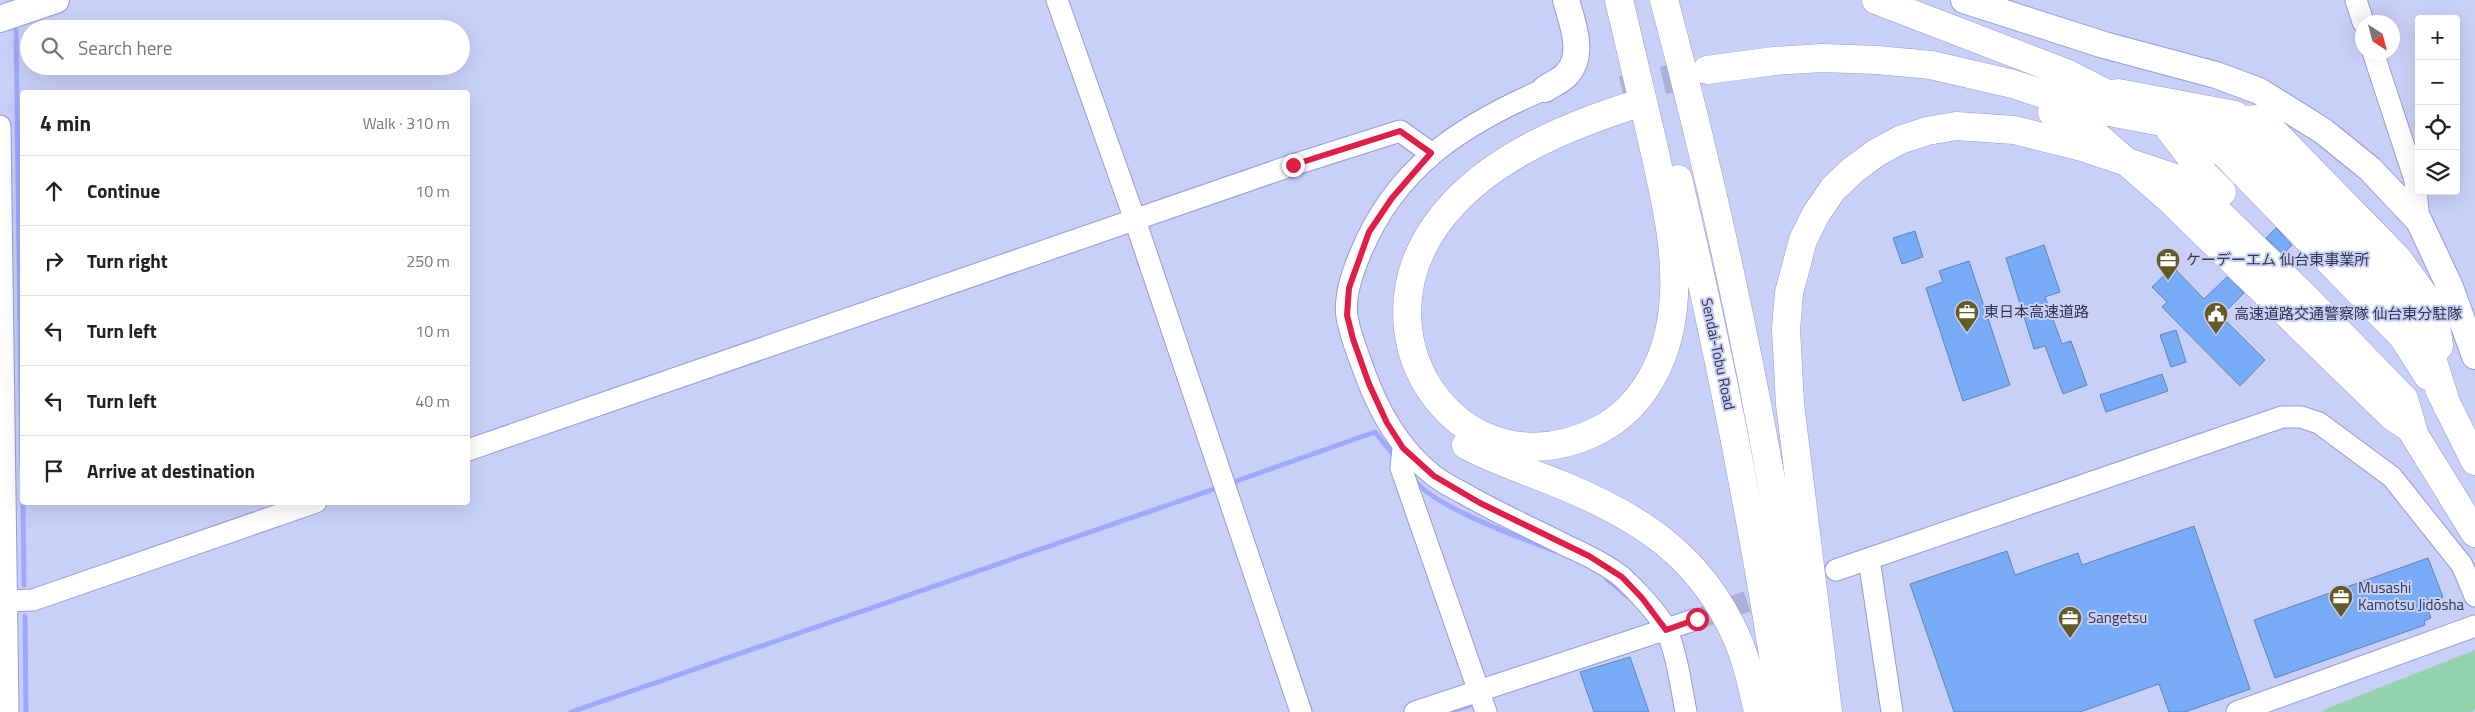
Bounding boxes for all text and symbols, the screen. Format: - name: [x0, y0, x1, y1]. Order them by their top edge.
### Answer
- north arrow: [2355, 15, 2400, 60]
- map controls: [2415, 15, 2460, 195]
- button: +: [2415, 15, 2460, 60]
- search box: [20, 20, 470, 75]
- text: Search here: [78, 33, 172, 62]
- icon: search: [38, 34, 66, 62]
- button: −: [2415, 60, 2460, 105]
- button: locate: [2415, 105, 2460, 150]
- text: 4 min: [40, 107, 91, 139]
- text: Walk · 310 m: [362, 111, 450, 135]
- button: layers: [2415, 150, 2460, 195]
- route end: [1282, 154, 1305, 177]
- text: Continue: [87, 176, 160, 205]
- icon: ahead: [40, 177, 68, 205]
- text: 10 m: [415, 179, 450, 203]
- text: Turn right: [87, 246, 168, 275]
- icon: right: [40, 247, 68, 275]
- office icon: ケーデーエム 仙台東事業所: [2155, 247, 2181, 281]
- place label: ケーデーエム 仙台東事業所: [2186, 248, 2369, 271]
- text: 250 m: [406, 249, 450, 273]
- street label: Sendai-Tobu Road: [1695, 296, 1742, 412]
- office icon: 東日本高速道路: [1954, 299, 1980, 333]
- place label: 東日本高速道路: [1984, 300, 2089, 323]
- public building icon: 高速道路交通警察隊 仙台東分駐隊: [2203, 301, 2229, 335]
- place label: 高速道路交通警察隊 仙台東分駐隊: [2234, 302, 2462, 325]
- text: Turn left: [87, 316, 157, 345]
- icon: left: [40, 317, 68, 345]
- text: 10 m: [415, 319, 450, 343]
- text: Turn left: [87, 386, 157, 415]
- icon: left: [40, 387, 68, 415]
- text: 40 m: [415, 389, 450, 413]
- text: Arrive at destination: [87, 456, 255, 485]
- icon: arrive: [40, 457, 68, 485]
- place label: Musashi Kamotsu Jidōsha: [2358, 576, 2464, 616]
- office icon: Musashi Kamotsu Jidōsha: [2328, 584, 2354, 618]
- office icon: Sangetsu: [2057, 605, 2083, 639]
- place label: Sangetsu: [2088, 606, 2147, 629]
- route start: [1686, 608, 1709, 631]

